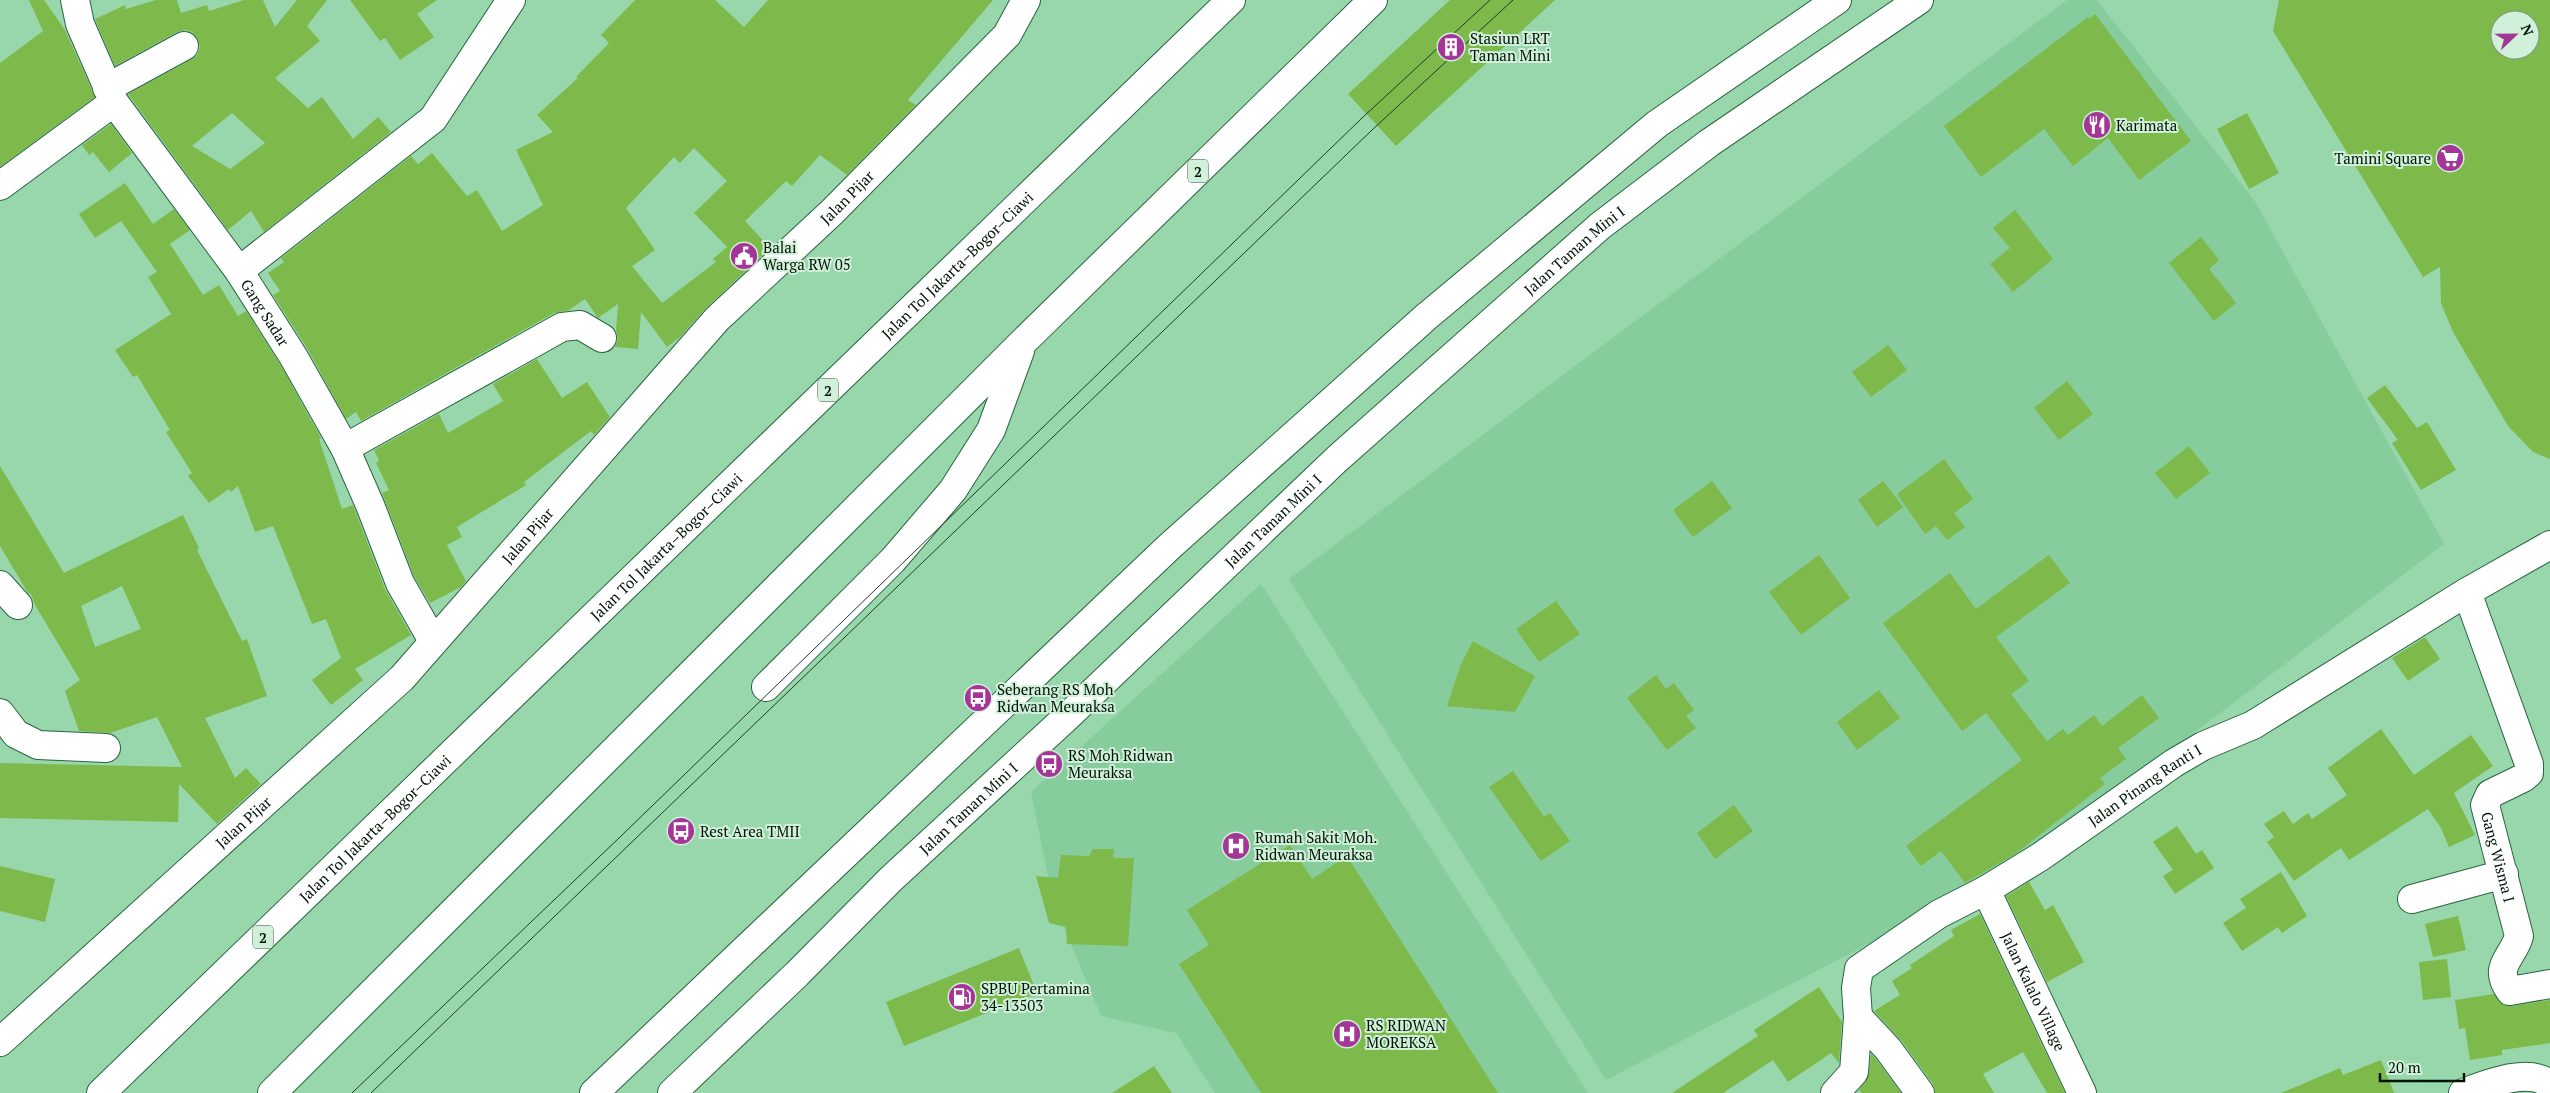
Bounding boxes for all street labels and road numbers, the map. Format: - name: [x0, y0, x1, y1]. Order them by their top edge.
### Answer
- road number: 2: [1188, 160, 1208, 182]
- street label: Jalan Pijar: [815, 166, 878, 228]
- street label: Jalan Tol Jakarta–Bogor–Ciawi: [877, 187, 1037, 343]
- street label: Jalan Taman Mini I: [1520, 201, 1628, 299]
- street label: Gang Sadar: [237, 275, 294, 350]
- road number: 2: [818, 378, 838, 402]
- street label: Jalan Tol Jakarta–Bogor–Ciawi: [586, 468, 746, 625]
- street label: Jalan Taman Mini I: [1220, 469, 1325, 571]
- street label: Jalan Pijar: [497, 503, 557, 568]
- street label: Jalan Pinang Ranti I: [2084, 739, 2205, 830]
- street label: Jalan Tol Jakarta–Bogor–Ciawi: [295, 750, 455, 906]
- street label: Jalan Taman Mini I: [915, 758, 1021, 858]
- street label: Jalan Pijar: [211, 791, 275, 852]
- street label: Gang Wisma I: [2477, 809, 2520, 904]
- road number: 2: [253, 926, 273, 949]
- street label: Jalan Kalalo Village: [1997, 928, 2071, 1054]

